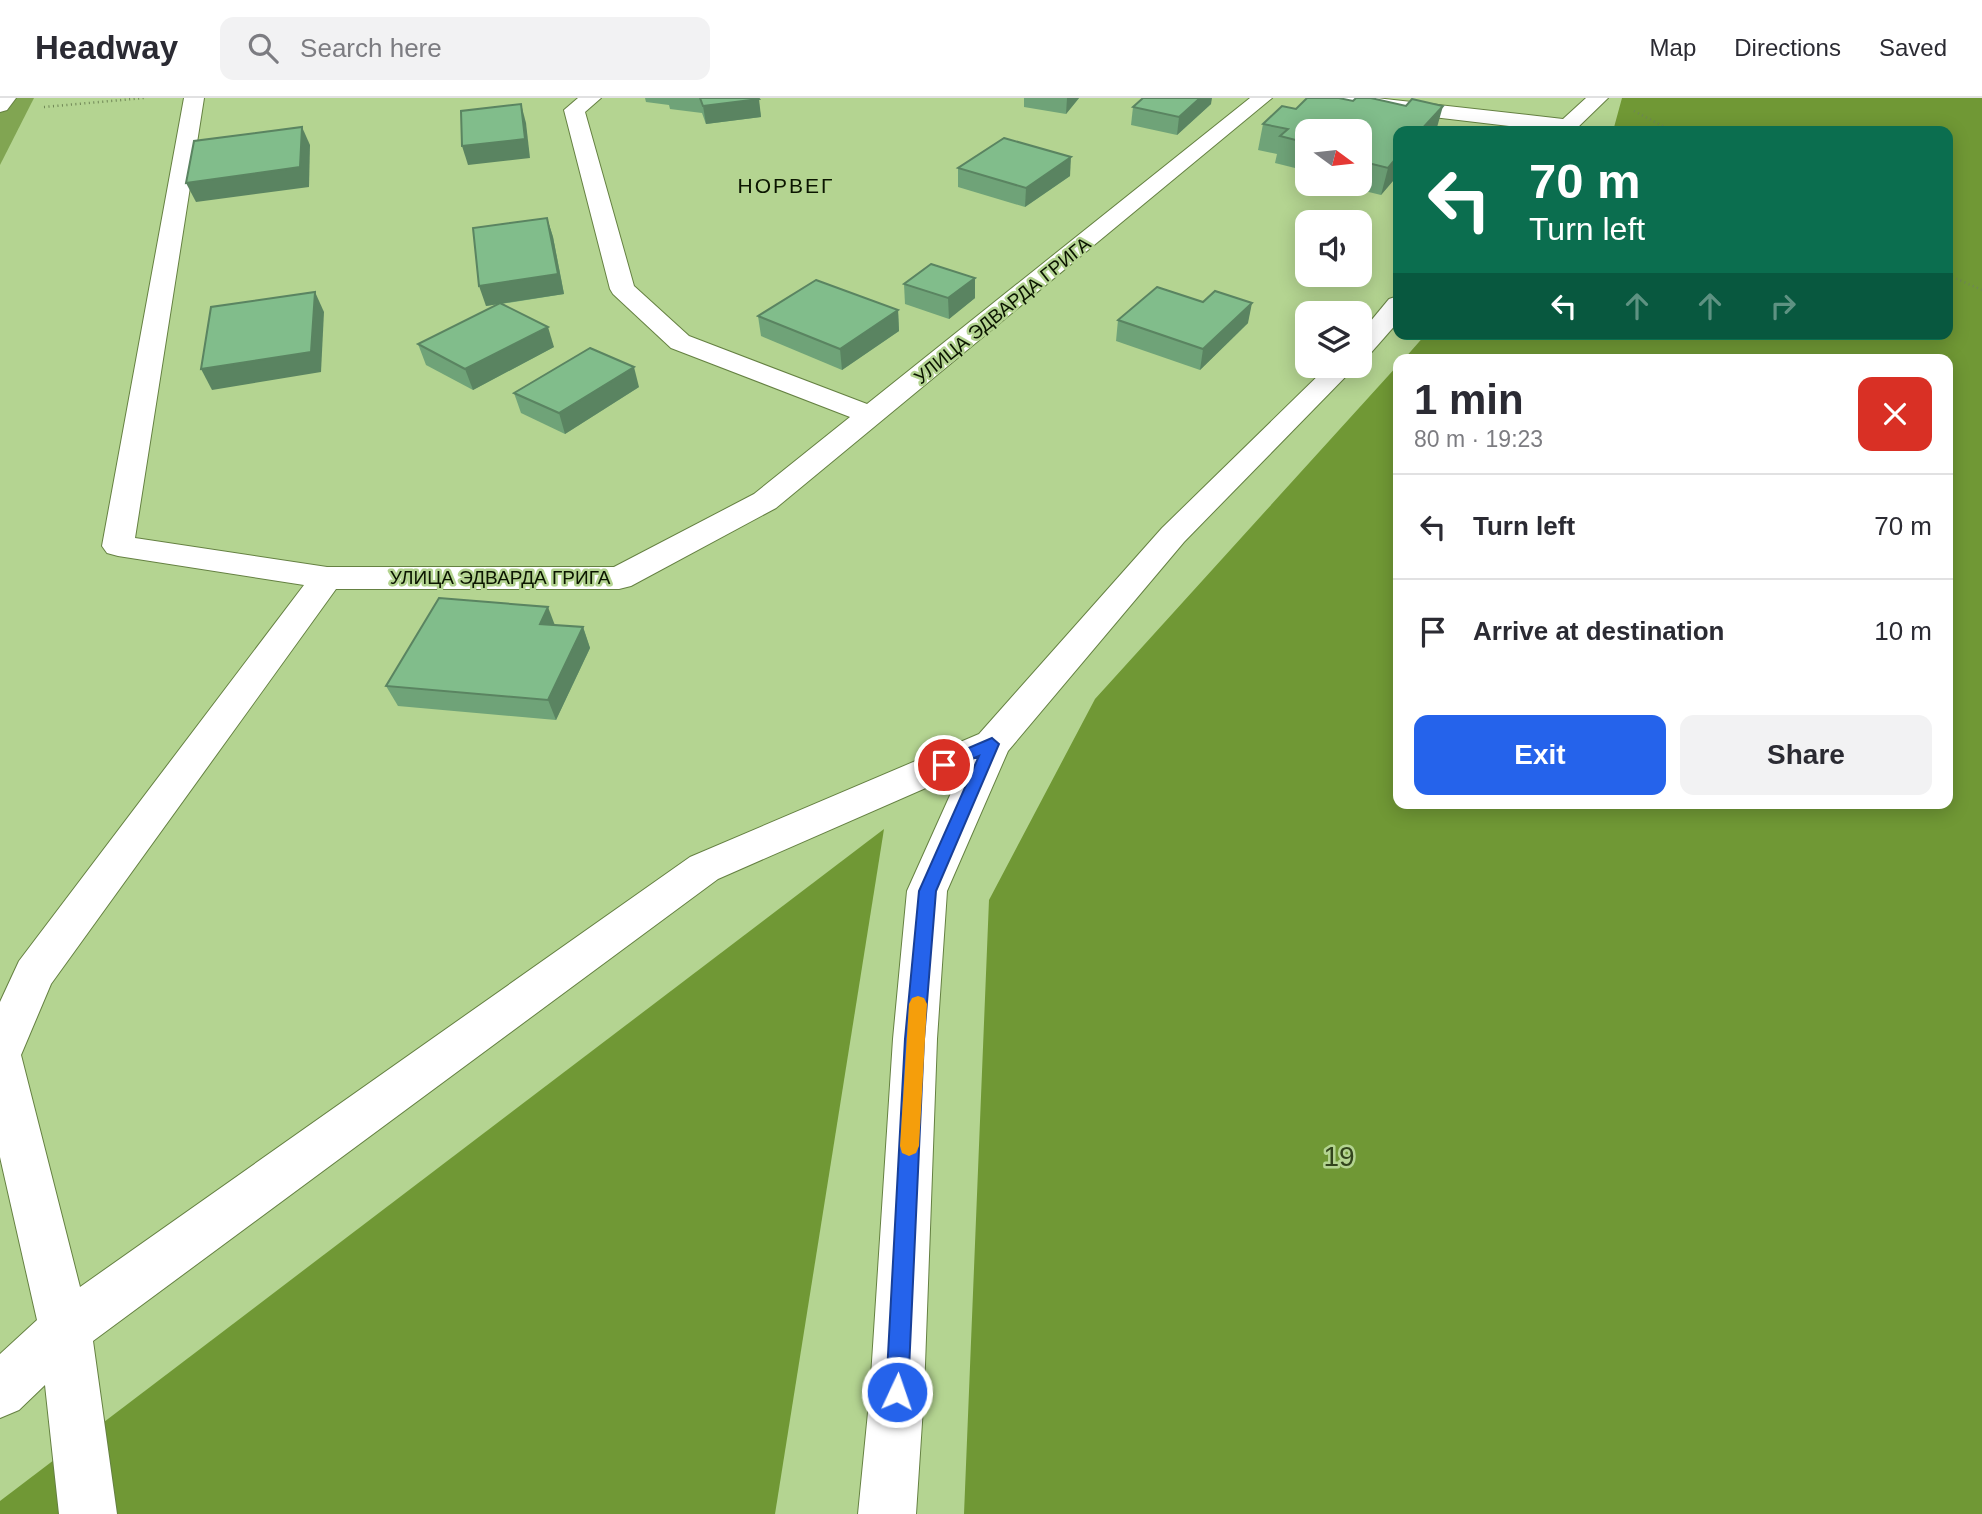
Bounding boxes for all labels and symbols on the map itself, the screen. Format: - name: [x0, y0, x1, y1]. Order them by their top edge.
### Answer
- north arrow: [1295, 119, 1372, 196]
- district label: НОРВЕГ: [738, 174, 834, 197]
- street label: УЛИЦА ЭДВАРДА ГРИГА: [910, 233, 1095, 388]
- street label: УЛИЦА ЭДВАРДА ГРИГА: [390, 567, 611, 588]
- pin: [914, 735, 974, 795]
- park label: 19: [1323, 1141, 1355, 1172]
- position arrow: [860, 1355, 934, 1429]

